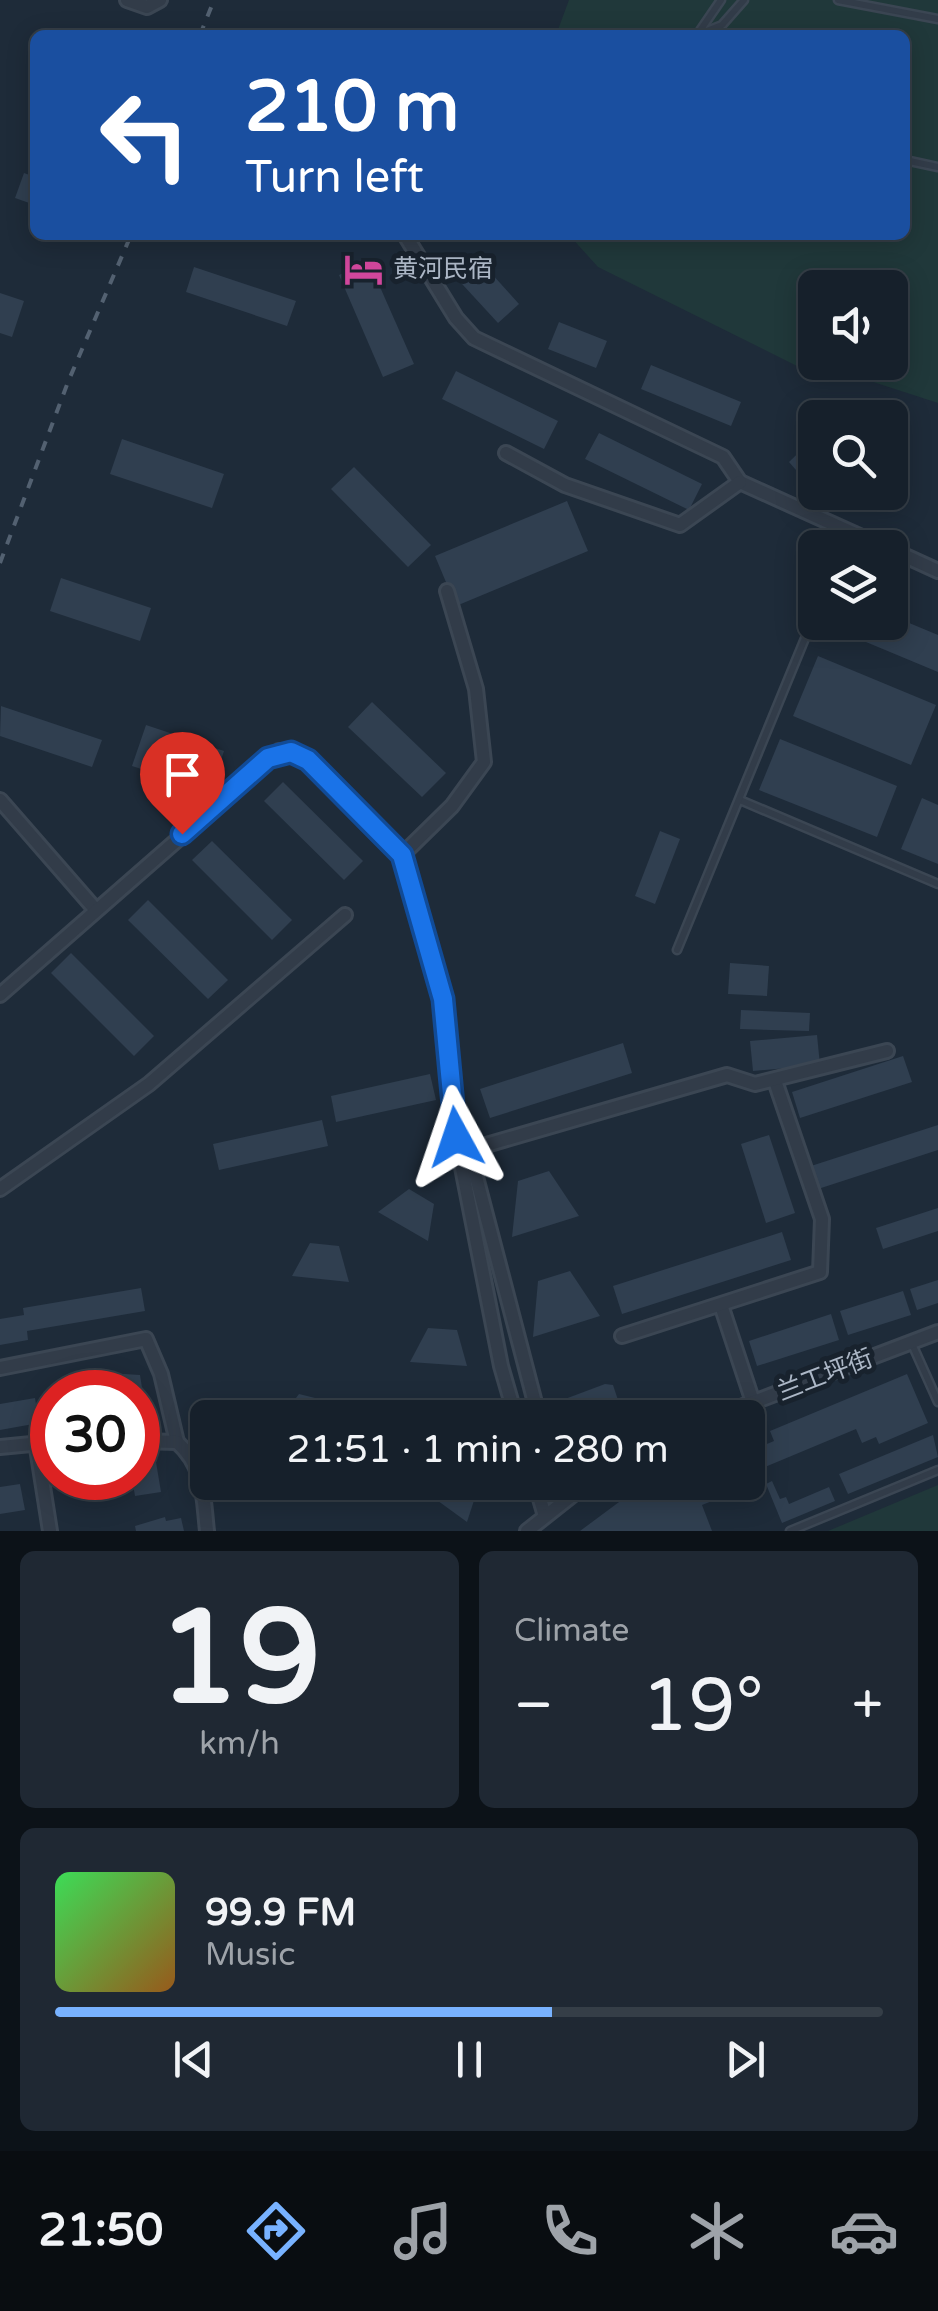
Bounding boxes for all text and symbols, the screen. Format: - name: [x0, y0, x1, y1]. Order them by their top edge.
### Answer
- text: 210 m: [245, 66, 459, 150]
- icon: left: [80, 70, 210, 200]
- text: Turn left: [245, 151, 424, 205]
- hotel icon: 黄河民宿: [342, 248, 384, 290]
- place label: 黄河民宿: [393, 254, 493, 284]
- map controls: [798, 270, 908, 640]
- button: sound: [798, 270, 908, 380]
- button: search: [798, 400, 908, 510]
- button: layers: [798, 530, 908, 640]
- pin: [140, 732, 225, 835]
- icon: arrive: [155, 747, 210, 802]
- position arrow: [404, 1085, 508, 1189]
- street label: 兰工坪街: [773, 1343, 877, 1407]
- speed limit sign: 30: [30, 1370, 160, 1500]
- text: 21:51 · 1 min · 280 m: [286, 1427, 669, 1473]
- text: 19: [158, 1582, 321, 1738]
- text: Climate: [514, 1612, 629, 1650]
- text: 19°: [641, 1661, 764, 1751]
- text: −: [514, 1673, 553, 1739]
- text: +: [852, 1673, 883, 1739]
- text: km/h: [199, 1725, 280, 1763]
- text: 99.9 FM: [205, 1890, 356, 1936]
- text: Music: [205, 1936, 295, 1974]
- icon: previous: [166, 2032, 221, 2087]
- icon: pause: [442, 2032, 497, 2087]
- icon: next: [718, 2032, 773, 2087]
- icon: directions: [241, 2196, 311, 2266]
- icon: music: [388, 2196, 458, 2266]
- icon: phone: [535, 2196, 605, 2266]
- icon: climate: [682, 2196, 752, 2266]
- icon: car: [829, 2196, 899, 2266]
- text: 21:50: [39, 2204, 163, 2258]

